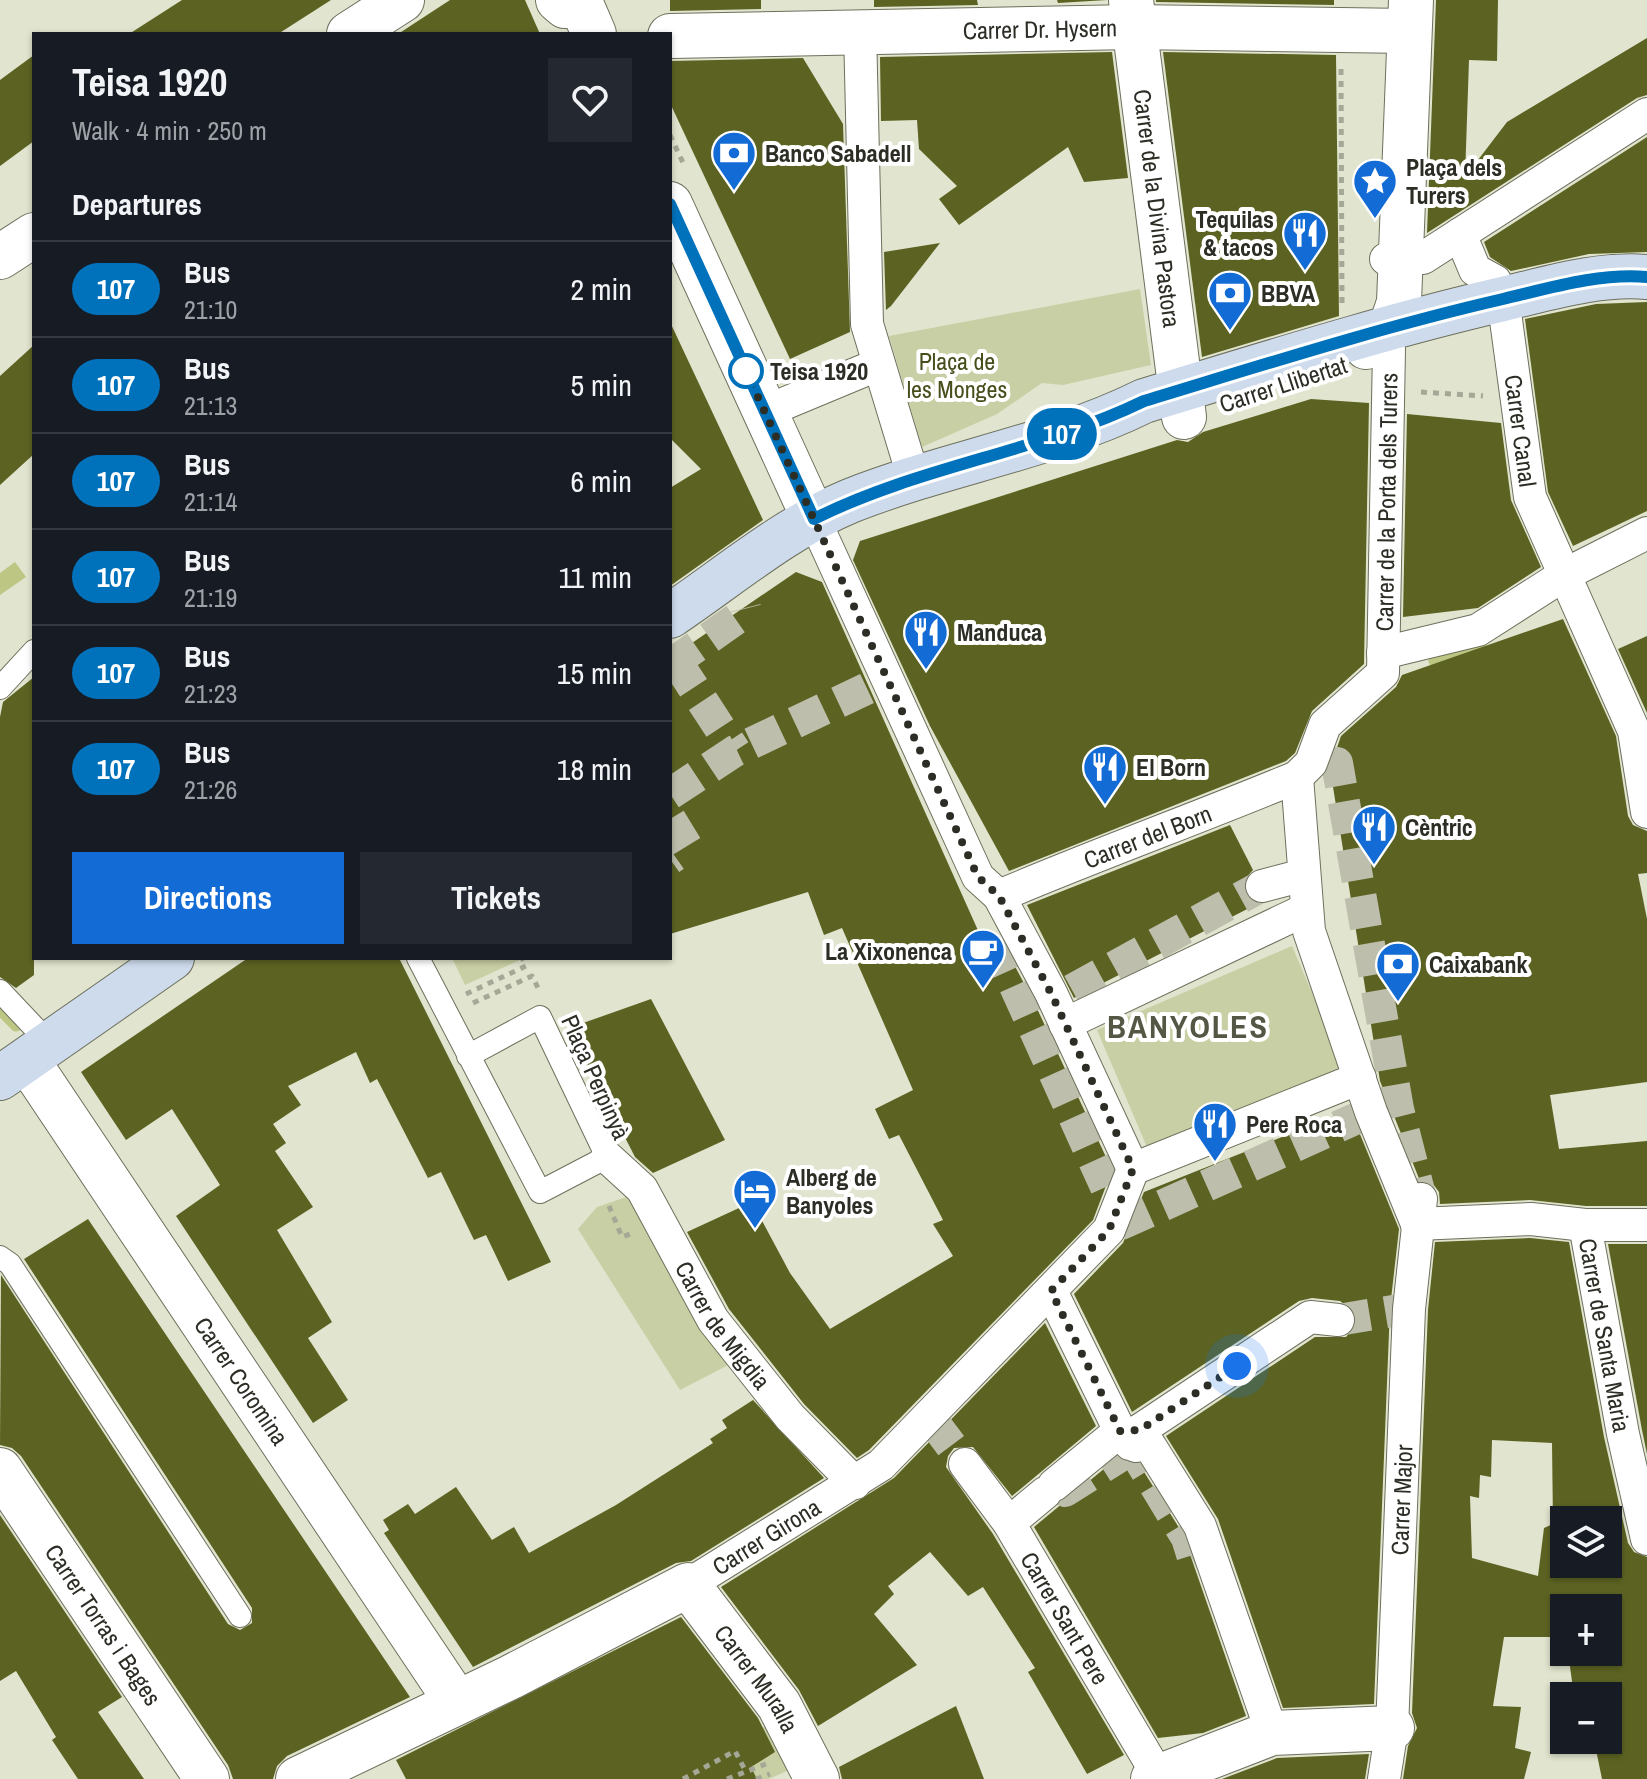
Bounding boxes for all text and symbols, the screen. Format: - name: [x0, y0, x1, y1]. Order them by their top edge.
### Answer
- street label: Carrer Dr. Hysern: [962, 11, 1117, 46]
- text: Teisa 1920: [72, 57, 227, 108]
- button: heart: [548, 58, 632, 142]
- street label: Carrer de la Divina Pastora: [1126, 87, 1188, 329]
- text: Walk · 4 min · 250 m: [72, 113, 267, 148]
- bank icon: Banco Sabadell: [710, 129, 758, 192]
- place label: Banco Sabadell: [765, 137, 912, 169]
- place label: Plaça dels Turers: [1406, 151, 1502, 211]
- place icon: Plaça dels Turers: [1351, 157, 1399, 220]
- text: Departures: [72, 184, 202, 224]
- place label: Tequilas & tacos: [1196, 203, 1274, 263]
- restaurant icon: Tequilas & tacos: [1281, 209, 1329, 272]
- text: Bus: [184, 252, 230, 292]
- text: 2 min: [570, 269, 632, 309]
- bank icon: BBVA: [1206, 269, 1254, 332]
- text: 107: [97, 270, 135, 308]
- place label: BBVA: [1261, 277, 1316, 309]
- text: 21:10: [184, 292, 237, 327]
- park label: Plaça de les Monges: [907, 345, 1007, 405]
- text: Bus: [184, 348, 230, 388]
- street label: Carrer Llibertat: [1215, 348, 1351, 420]
- marker: Teisa 1920: [729, 354, 763, 388]
- place label: Teisa 1920: [770, 355, 868, 387]
- text: 5 min: [570, 365, 632, 405]
- text: 107: [97, 366, 135, 404]
- street label: Carrer de la Porta dels Turers: [1368, 373, 1405, 632]
- street label: Carrer Canal: [1498, 373, 1544, 489]
- text: 21:13: [184, 388, 237, 423]
- line badge: 107: [1016, 408, 1108, 460]
- text: 107: [1043, 415, 1081, 453]
- text: Bus: [184, 444, 230, 484]
- text: 6 min: [570, 461, 632, 501]
- text: 107: [97, 462, 135, 500]
- text: 21:14: [184, 484, 237, 519]
- text: Bus: [184, 540, 230, 580]
- text: 11 min: [559, 557, 632, 597]
- text: 107: [97, 558, 135, 596]
- text: 21:19: [184, 580, 237, 615]
- restaurant icon: Manduca: [902, 608, 950, 671]
- place label: Manduca: [957, 616, 1042, 648]
- text: Bus: [184, 636, 230, 676]
- text: 15 min: [557, 653, 632, 693]
- text: 107: [97, 654, 135, 692]
- text: 21:23: [184, 676, 237, 711]
- text: Bus: [184, 732, 230, 772]
- restaurant icon: El Born: [1081, 743, 1129, 806]
- text: 18 min: [557, 749, 632, 789]
- text: 107: [97, 750, 135, 788]
- place label: El Born: [1136, 751, 1206, 783]
- text: 21:26: [184, 772, 237, 807]
- street label: Carrer del Born: [1079, 797, 1216, 876]
- restaurant icon: Cèntric: [1350, 803, 1398, 866]
- place label: Cèntric: [1405, 811, 1473, 843]
- button: Directions: [72, 852, 344, 944]
- button: Tickets: [360, 852, 632, 944]
- cafe icon: La Xixonenca: [959, 927, 1007, 990]
- place label: La Xixonenca: [825, 935, 952, 967]
- bank icon: Caixabank: [1374, 940, 1422, 1003]
- place label: Caixabank: [1429, 948, 1528, 980]
- district label: BANYOLES: [1107, 1005, 1269, 1048]
- street label: Plaça Perpinyà: [554, 1010, 638, 1145]
- restaurant icon: Pere Roca: [1191, 1100, 1239, 1163]
- place label: Pere Roca: [1246, 1108, 1342, 1140]
- place label: Alberg de Banyoles: [786, 1161, 877, 1221]
- hotel icon: Alberg de Banyoles: [731, 1167, 779, 1230]
- street label: Carrer de Santa Maria: [1572, 1236, 1638, 1435]
- street label: Carrer de Migdia: [668, 1255, 778, 1396]
- street label: Carrer Coromina: [187, 1310, 296, 1451]
- your location: [1217, 1346, 1257, 1386]
- street label: Carrer Major: [1383, 1443, 1420, 1556]
- street label: Carrer Girona: [706, 1491, 826, 1582]
- map controls: [1550, 1506, 1622, 1754]
- button: layers: [1550, 1506, 1622, 1578]
- street label: Carrer Torras i Bages: [38, 1538, 169, 1712]
- street label: Carrer Sant Pere: [1013, 1546, 1117, 1690]
- button: +: [1550, 1594, 1622, 1666]
- street label: Carrer Muralla: [708, 1618, 806, 1738]
- button: −: [1550, 1682, 1622, 1754]

